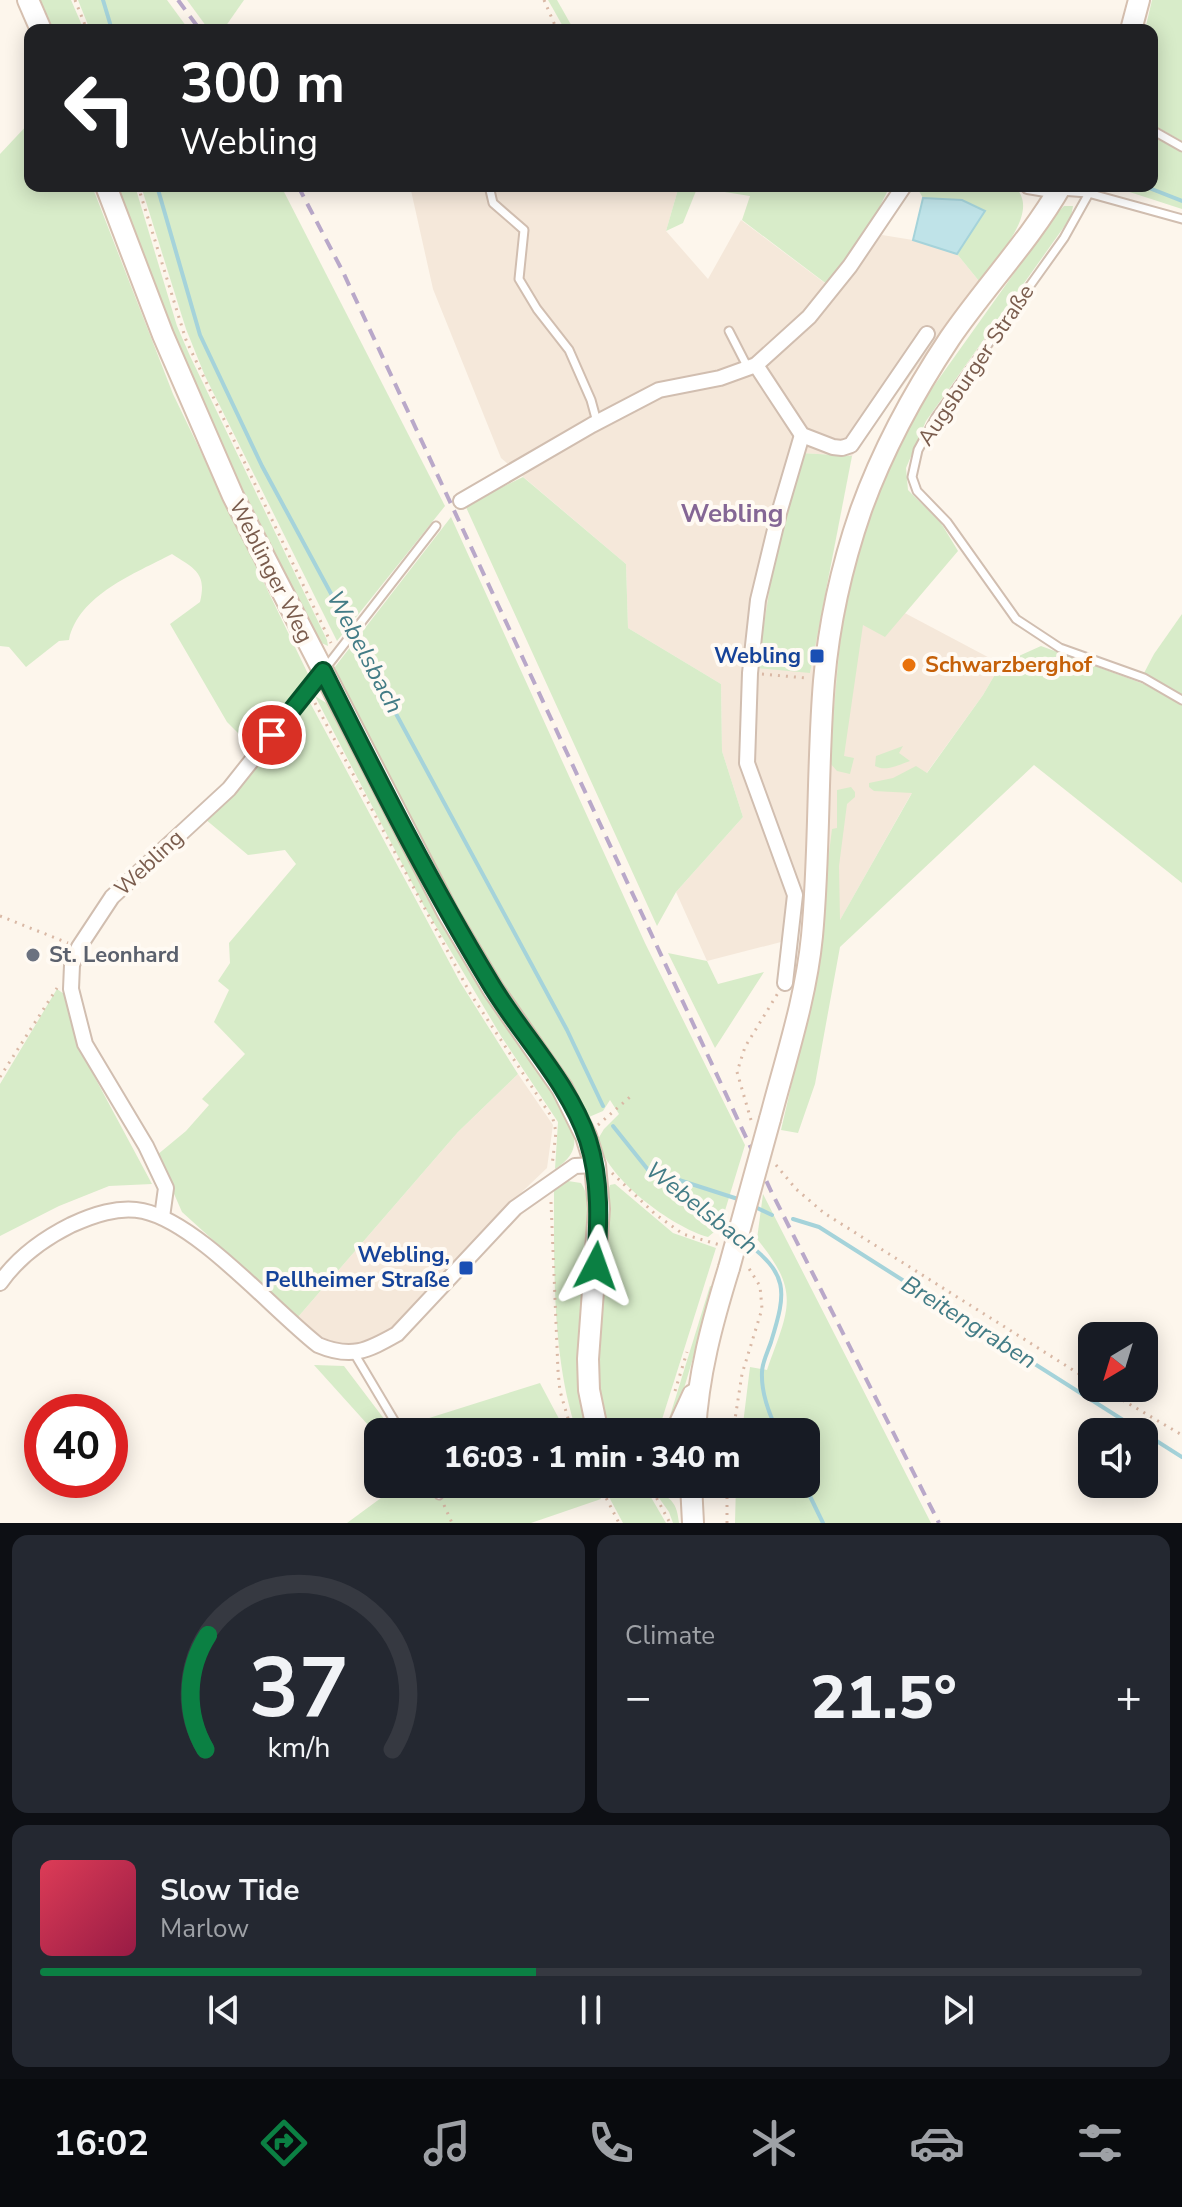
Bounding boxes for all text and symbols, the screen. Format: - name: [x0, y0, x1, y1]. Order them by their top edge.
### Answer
- text: 300 m: [180, 45, 345, 122]
- icon: left: [48, 56, 152, 160]
- text: Webling: [180, 118, 318, 167]
- street label: Augsburger Straße: [911, 278, 1041, 452]
- street label: Weblinger Weg: [222, 494, 320, 648]
- district label: Webling: [681, 496, 783, 531]
- water label: Webelsbach: [319, 585, 411, 719]
- place label: Webling: [714, 641, 801, 671]
- marker: Webling: [808, 647, 826, 665]
- place label: Schwarzberghof: [925, 650, 1093, 680]
- marker: Schwarzberghof: [900, 656, 918, 674]
- pin: [238, 701, 306, 769]
- icon: arrive: [250, 713, 294, 757]
- street label: Webling: [108, 823, 190, 903]
- place label: St. Leonhard: [49, 940, 179, 970]
- marker: St. Leonhard: [24, 946, 42, 964]
- water label: Webelsbach: [639, 1154, 765, 1262]
- position arrow: [554, 1224, 638, 1308]
- place label: Webling, Pellheimer Straße: [265, 1240, 450, 1295]
- marker: Webling, Pellheimer Straße: [457, 1259, 475, 1277]
- water label: Breitengraben: [896, 1268, 1042, 1376]
- north arrow: [1078, 1322, 1158, 1402]
- map controls: [1078, 1322, 1158, 1498]
- speed limit sign: 40: [24, 1394, 128, 1498]
- button: sound: [1078, 1418, 1158, 1498]
- text: 16:03 · 1 min · 340 m: [444, 1437, 740, 1478]
- text: Climate: [625, 1618, 715, 1653]
- text: 37: [249, 1632, 348, 1745]
- text: 21.5°: [810, 1657, 957, 1739]
- text: −: [625, 1668, 651, 1728]
- text: +: [1116, 1668, 1142, 1728]
- text: km/h: [267, 1728, 330, 1767]
- text: Slow Tide: [160, 1870, 300, 1911]
- text: Marlow: [160, 1911, 249, 1946]
- icon: previous: [202, 1988, 246, 2032]
- icon: pause: [569, 1988, 613, 2032]
- icon: next: [936, 1988, 980, 2032]
- icon: directions: [256, 2115, 312, 2171]
- icon: music: [419, 2115, 475, 2171]
- icon: phone: [583, 2115, 639, 2171]
- icon: climate: [746, 2115, 802, 2171]
- icon: car: [909, 2115, 965, 2171]
- icon: filters: [1072, 2115, 1128, 2171]
- text: 16:02: [54, 2119, 149, 2168]

